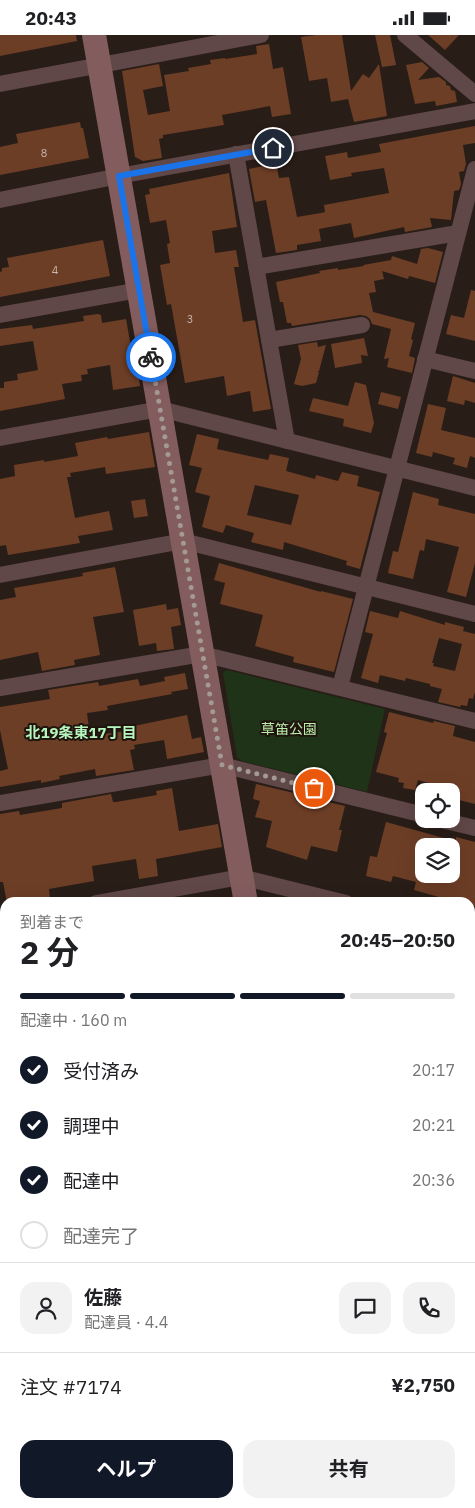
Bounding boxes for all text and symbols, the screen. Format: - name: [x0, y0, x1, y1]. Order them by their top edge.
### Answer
- text: 20:43: [25, 6, 77, 30]
- pin: [252, 127, 294, 169]
- icon: home: [259, 134, 287, 162]
- house number: 8: [41, 146, 47, 160]
- house number: 4: [52, 263, 59, 277]
- house number: 3: [187, 312, 193, 326]
- courier: [126, 332, 176, 382]
- icon: bike: [137, 343, 165, 371]
- park label: 草笛公園: [261, 720, 317, 738]
- district label: 北19条東17丁目: [25, 723, 137, 742]
- pin: [293, 767, 335, 809]
- icon: bag: [300, 774, 328, 802]
- map controls: [415, 783, 460, 883]
- button: locate: [415, 783, 460, 828]
- button: layers: [415, 838, 460, 883]
- text: 到着まで: [20, 912, 84, 932]
- text: 20:45–20:50: [340, 928, 455, 952]
- text: 2 分: [20, 931, 79, 973]
- text: 配達中 · 160 m: [20, 1010, 127, 1030]
- icon: check: [20, 1056, 48, 1084]
- text: 受付済み: [63, 1059, 139, 1083]
- text: 20:17: [412, 1060, 455, 1080]
- icon: check: [20, 1111, 48, 1139]
- text: 調理中: [63, 1114, 120, 1138]
- text: 20:21: [412, 1115, 455, 1135]
- icon: check: [20, 1166, 48, 1194]
- text: 配達中: [63, 1169, 120, 1193]
- text: 20:36: [412, 1170, 455, 1190]
- text: 配達完了: [63, 1224, 139, 1248]
- button: person: [20, 1282, 72, 1334]
- button: chat: [339, 1282, 391, 1334]
- button: phone: [403, 1282, 455, 1334]
- text: 佐藤: [84, 1285, 122, 1309]
- text: 配達員 · 4.4: [84, 1312, 168, 1332]
- text: ¥2,750: [391, 1373, 455, 1397]
- text: 注文 #7174: [20, 1375, 122, 1399]
- button: ヘルプ: [20, 1440, 233, 1498]
- button: 共有: [243, 1440, 455, 1498]

